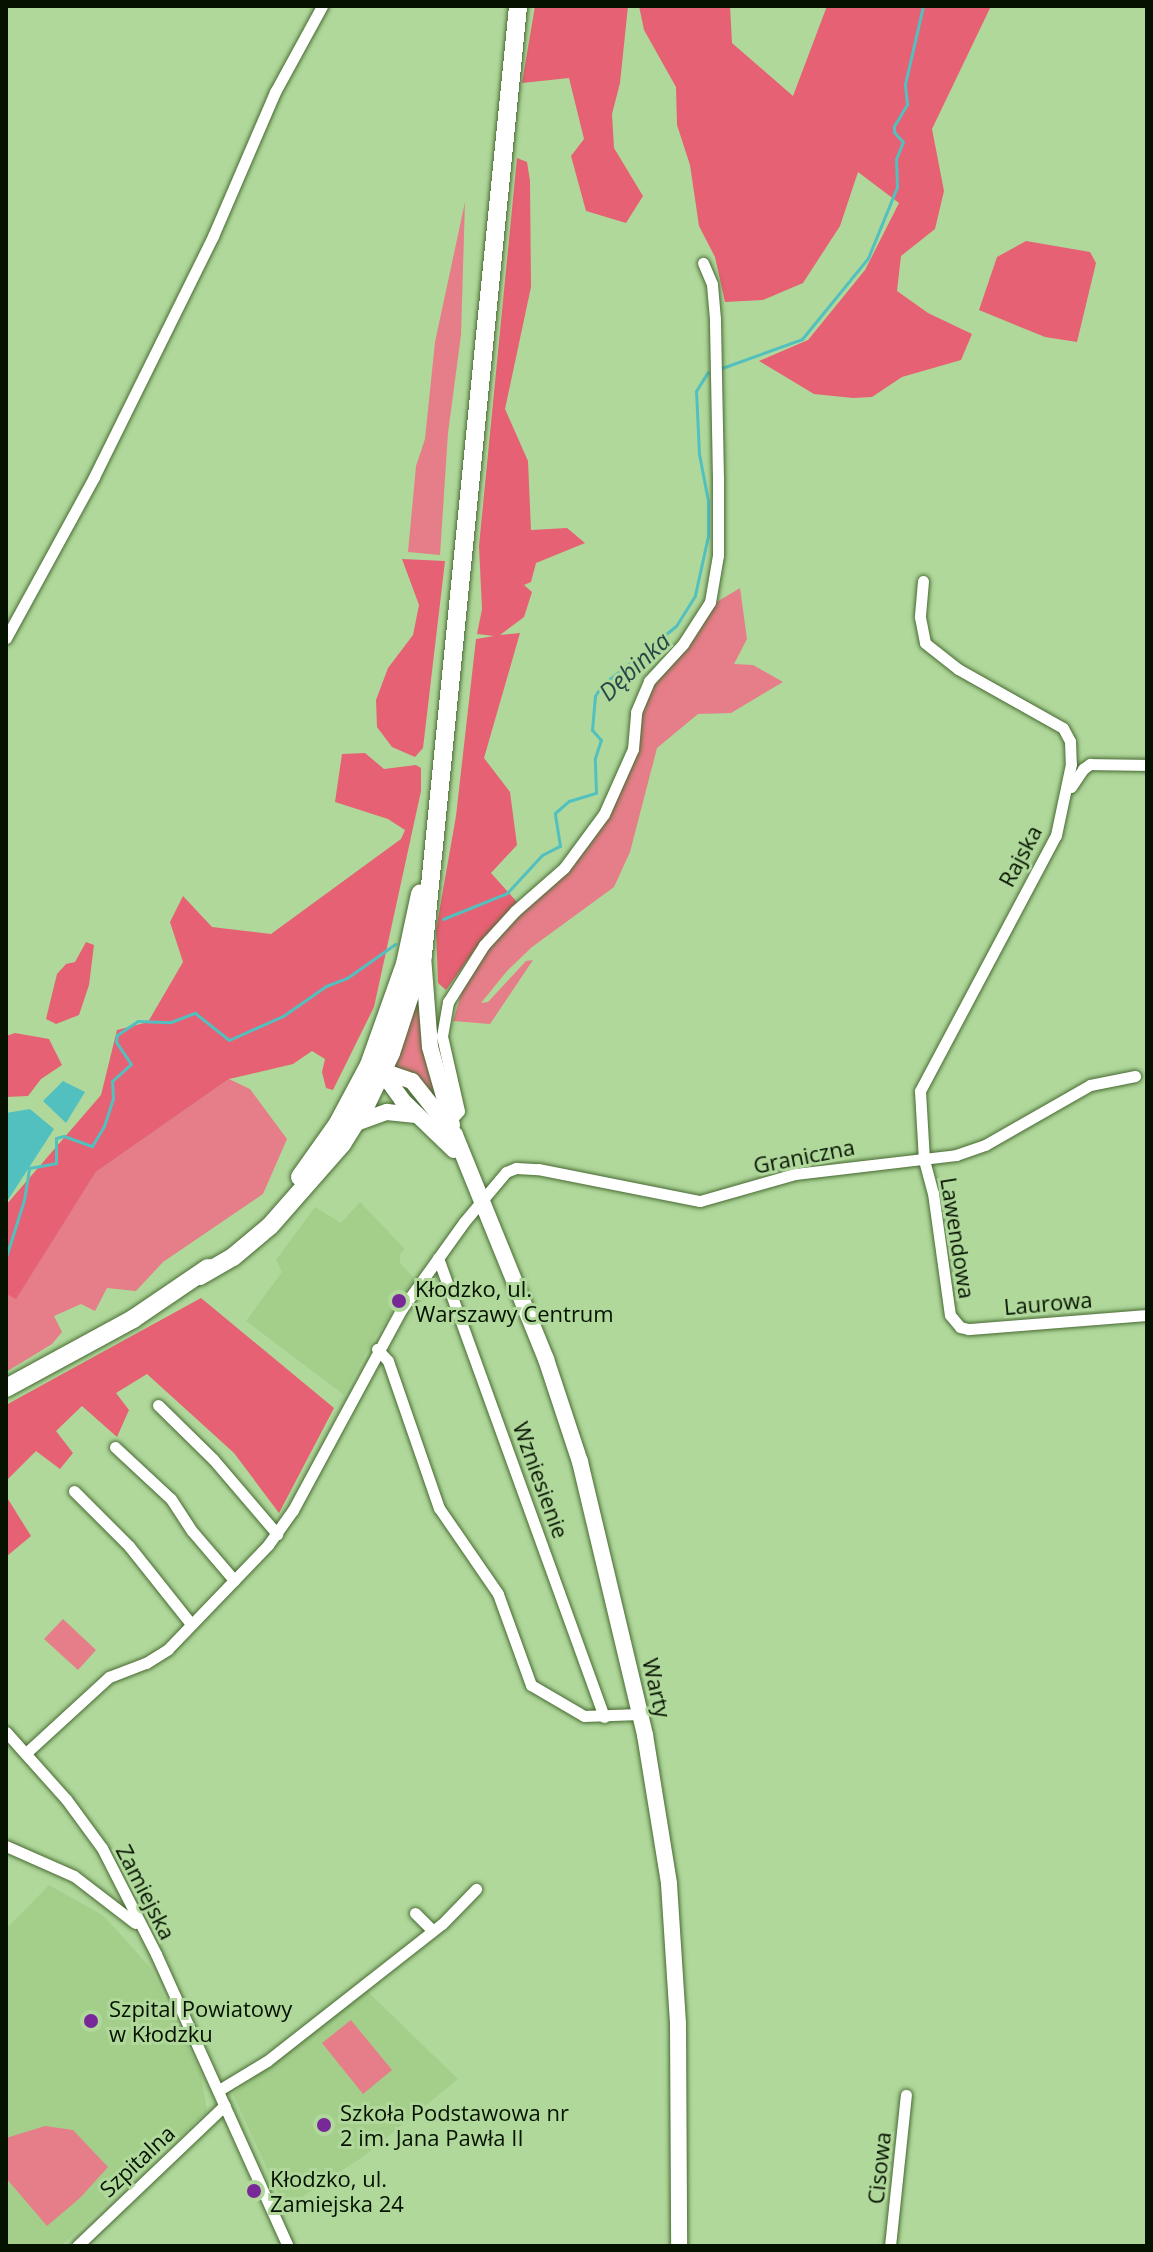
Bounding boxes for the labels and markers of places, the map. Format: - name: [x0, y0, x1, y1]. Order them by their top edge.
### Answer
- place label: Kłodzko, ul. Warszawy Centrum: [415, 1275, 614, 1326]
- marker: Kłodzko, ul. Warszawy Centrum: [390, 1292, 408, 1310]
- place label: Szpital Powiatowy w Kłodzku: [109, 1995, 292, 2046]
- marker: Szpital Powiatowy w Kłodzku: [80, 2010, 102, 2032]
- place label: Szkoła Podstawowa nr 2 im. Jana Pawła II: [340, 2099, 569, 2150]
- marker: Szkoła Podstawowa nr 2 im. Jana Pawła II: [315, 2116, 333, 2134]
- place label: Kłodzko, ul. Zamiejska 24: [270, 2165, 404, 2216]
- marker: Kłodzko, ul. Zamiejska 24: [245, 2182, 263, 2200]

